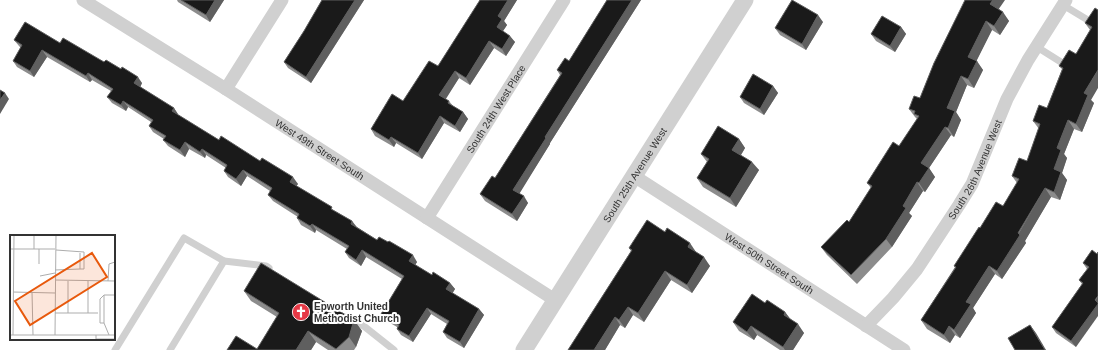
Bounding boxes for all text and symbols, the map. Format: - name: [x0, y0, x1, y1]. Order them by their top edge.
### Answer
- street label: South 24th West Place: [464, 63, 528, 155]
- street label: West 49th Street South: [273, 117, 366, 182]
- street label: South 26th Avenue West: [946, 118, 1004, 222]
- street label: South 25th Avenue West: [601, 126, 669, 225]
- street label: West 50th Street South: [723, 231, 815, 296]
- inset map: [10, 235, 115, 340]
- place label: Epworth United Methodist Church: [314, 301, 399, 324]
- church icon: Epworth United Methodist Church: [291, 302, 311, 322]

